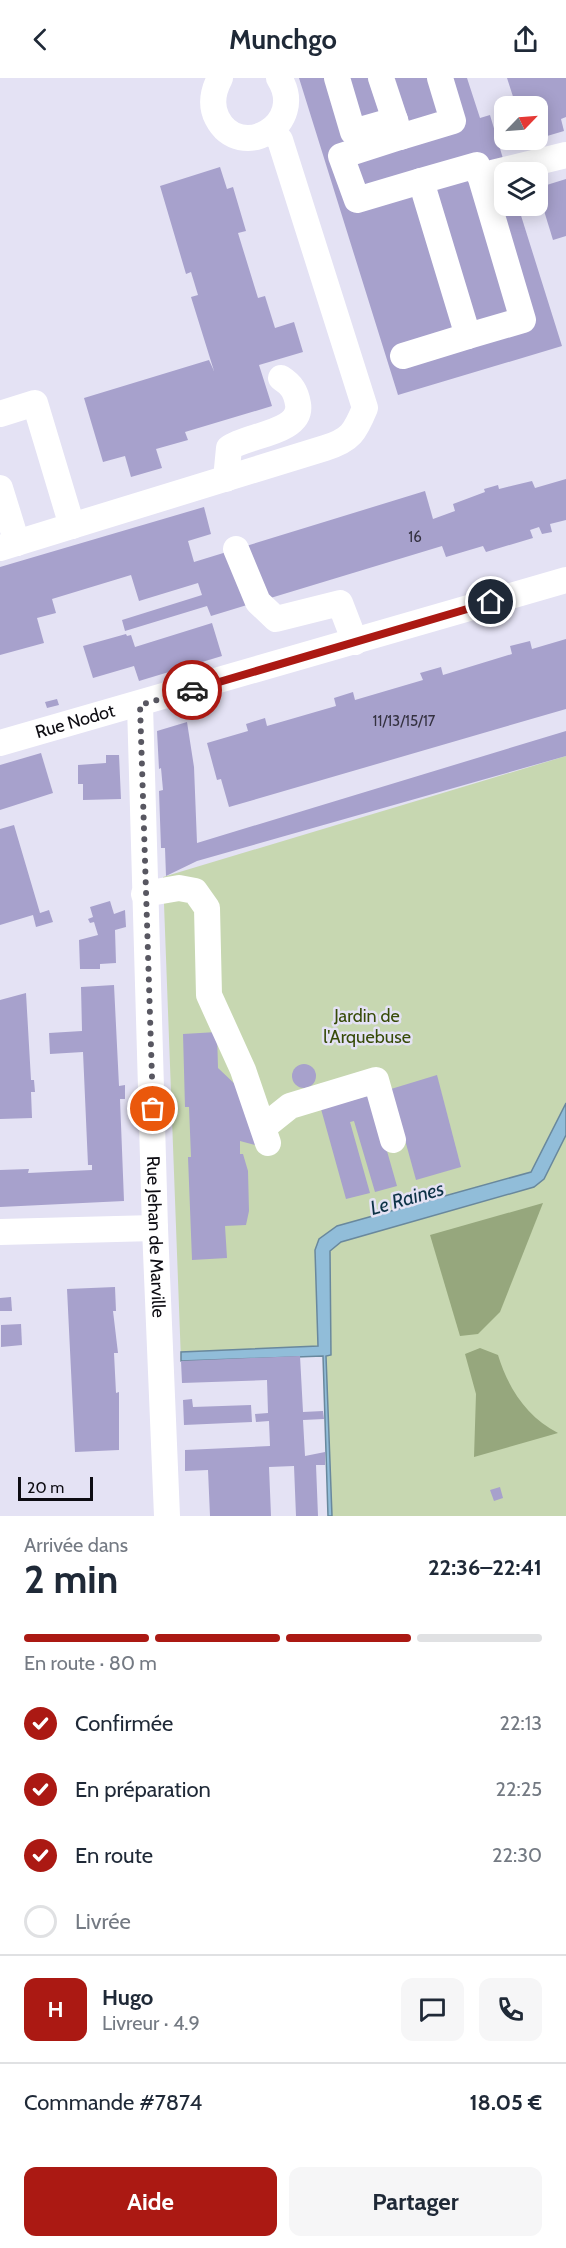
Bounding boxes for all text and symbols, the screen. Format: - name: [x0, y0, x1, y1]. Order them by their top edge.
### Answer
- icon: back: [24, 23, 57, 56]
- text: Munchgo: [229, 23, 337, 56]
- icon: share: [509, 23, 542, 56]
- north arrow: [494, 96, 548, 150]
- map controls: [494, 96, 548, 216]
- button: layers: [494, 162, 548, 216]
- house number: 16: [408, 528, 422, 546]
- pin: [465, 576, 516, 627]
- icon: home: [474, 585, 507, 618]
- courier: [162, 660, 222, 720]
- icon: car: [176, 674, 209, 707]
- street label: Rue Nodot: [33, 700, 117, 743]
- house number: 11/13/15/17: [373, 712, 436, 730]
- park label: Jardin de l'Arquebuse: [323, 1005, 411, 1048]
- pin: [127, 1083, 178, 1134]
- icon: bag: [136, 1092, 169, 1125]
- street label: Rue Jehan de Marville: [142, 1156, 170, 1318]
- water label: Le Raines: [367, 1176, 447, 1220]
- scale bar: [18, 1474, 93, 1502]
- text: 20 m: [27, 1478, 64, 1497]
- text: Arrivée dans: [24, 1533, 128, 1557]
- text: 22:36–22:41: [428, 1554, 542, 1581]
- text: 2 min: [24, 1555, 118, 1603]
- text: En route · 80 m: [24, 1651, 157, 1675]
- icon: check: [24, 1707, 57, 1740]
- text: Confirmée: [75, 1710, 173, 1737]
- text: 22:13: [500, 1711, 542, 1735]
- icon: check: [24, 1773, 57, 1806]
- text: En préparation: [75, 1776, 211, 1803]
- text: 22:25: [496, 1777, 542, 1801]
- icon: check: [24, 1839, 57, 1872]
- text: En route: [75, 1842, 153, 1869]
- text: 22:30: [492, 1843, 542, 1867]
- text: Livrée: [75, 1908, 131, 1935]
- button: chat: [401, 1978, 464, 2041]
- button: phone: [479, 1978, 542, 2041]
- text: Hugo: [102, 1984, 153, 2011]
- text: H: [47, 1996, 64, 2023]
- text: Livreur · 4.9: [102, 2011, 200, 2035]
- text: Commande #7874: [24, 2089, 202, 2116]
- text: 18.05 €: [470, 2089, 542, 2116]
- button: Aide: [24, 2167, 277, 2236]
- button: Partager: [289, 2167, 542, 2236]

